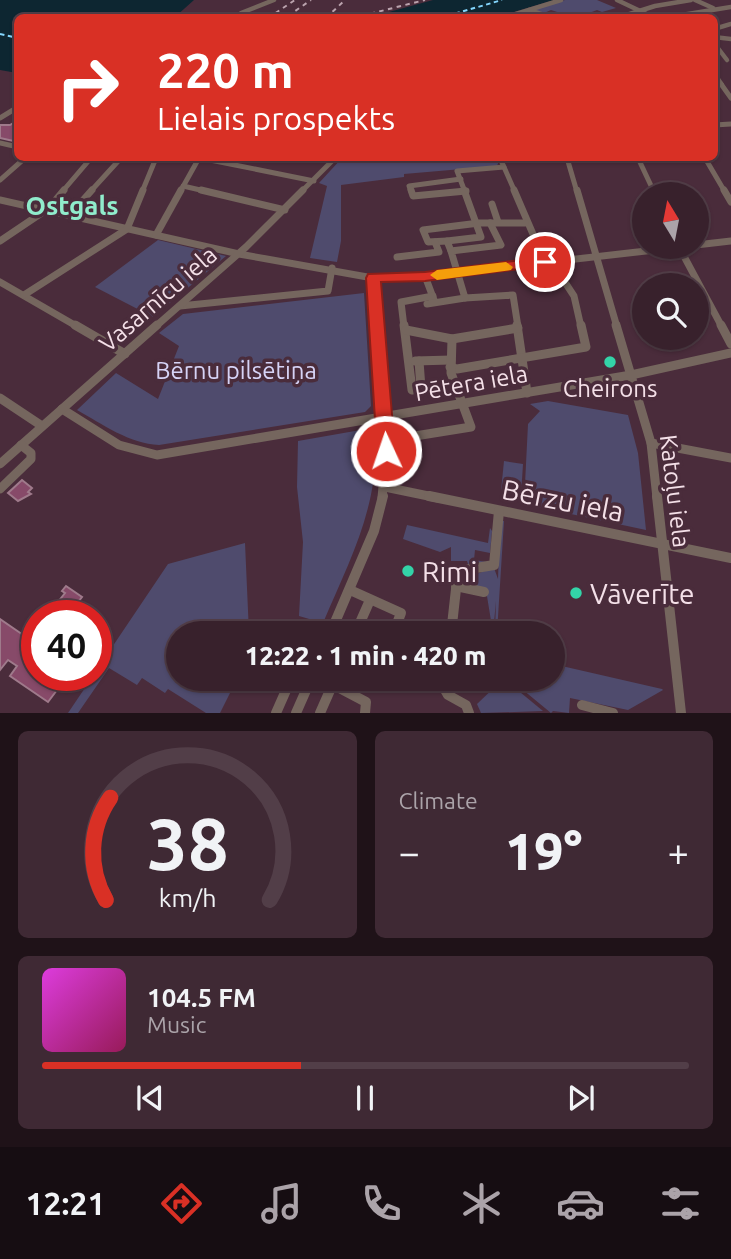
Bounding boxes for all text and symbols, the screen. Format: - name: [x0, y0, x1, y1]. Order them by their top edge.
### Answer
- icon: right: [42, 42, 133, 133]
- text: 220 m: [157, 42, 294, 97]
- text: Lielais prospekts: [157, 100, 395, 136]
- north arrow: [632, 182, 709, 259]
- map controls: [632, 182, 709, 350]
- district label: Ostgals: [25, 191, 119, 220]
- pin: [515, 232, 575, 292]
- street label: Vasarnīcu iela: [94, 241, 222, 357]
- icon: arrive: [526, 243, 564, 281]
- button: search: [632, 273, 709, 350]
- marker: Cheirons: [602, 354, 618, 370]
- park label: Bērnu pilsētiņa: [155, 357, 317, 384]
- street label: Pētera iela: [412, 360, 530, 406]
- place label: Cheirons: [563, 375, 657, 402]
- position arrow: [349, 414, 423, 488]
- street label: Katoļu iela: [655, 433, 695, 549]
- street label: Bērzu iela: [500, 473, 626, 527]
- place label: Rimi: [422, 556, 477, 587]
- marker: Rimi: [400, 563, 416, 579]
- place label: Vāverīte: [590, 578, 695, 609]
- marker: Vāverīte: [568, 585, 584, 601]
- speed limit sign: 40: [21, 600, 112, 691]
- text: 12:22 · 1 min · 420 m: [245, 641, 486, 670]
- text: Climate: [399, 788, 478, 813]
- text: 38: [146, 803, 228, 885]
- text: 19°: [505, 822, 583, 880]
- text: −: [399, 831, 420, 873]
- text: +: [668, 831, 689, 873]
- text: km/h: [158, 884, 216, 912]
- text: 104.5 FM: [147, 983, 256, 1012]
- text: Music: [147, 1012, 206, 1037]
- icon: previous: [131, 1079, 169, 1117]
- icon: pause: [346, 1079, 384, 1117]
- icon: next: [562, 1079, 600, 1117]
- icon: directions: [157, 1179, 206, 1228]
- icon: music: [257, 1179, 306, 1228]
- icon: phone: [357, 1179, 406, 1228]
- icon: climate: [457, 1179, 506, 1228]
- icon: car: [556, 1179, 605, 1228]
- icon: filters: [656, 1179, 705, 1228]
- text: 12:21: [25, 1185, 106, 1221]

